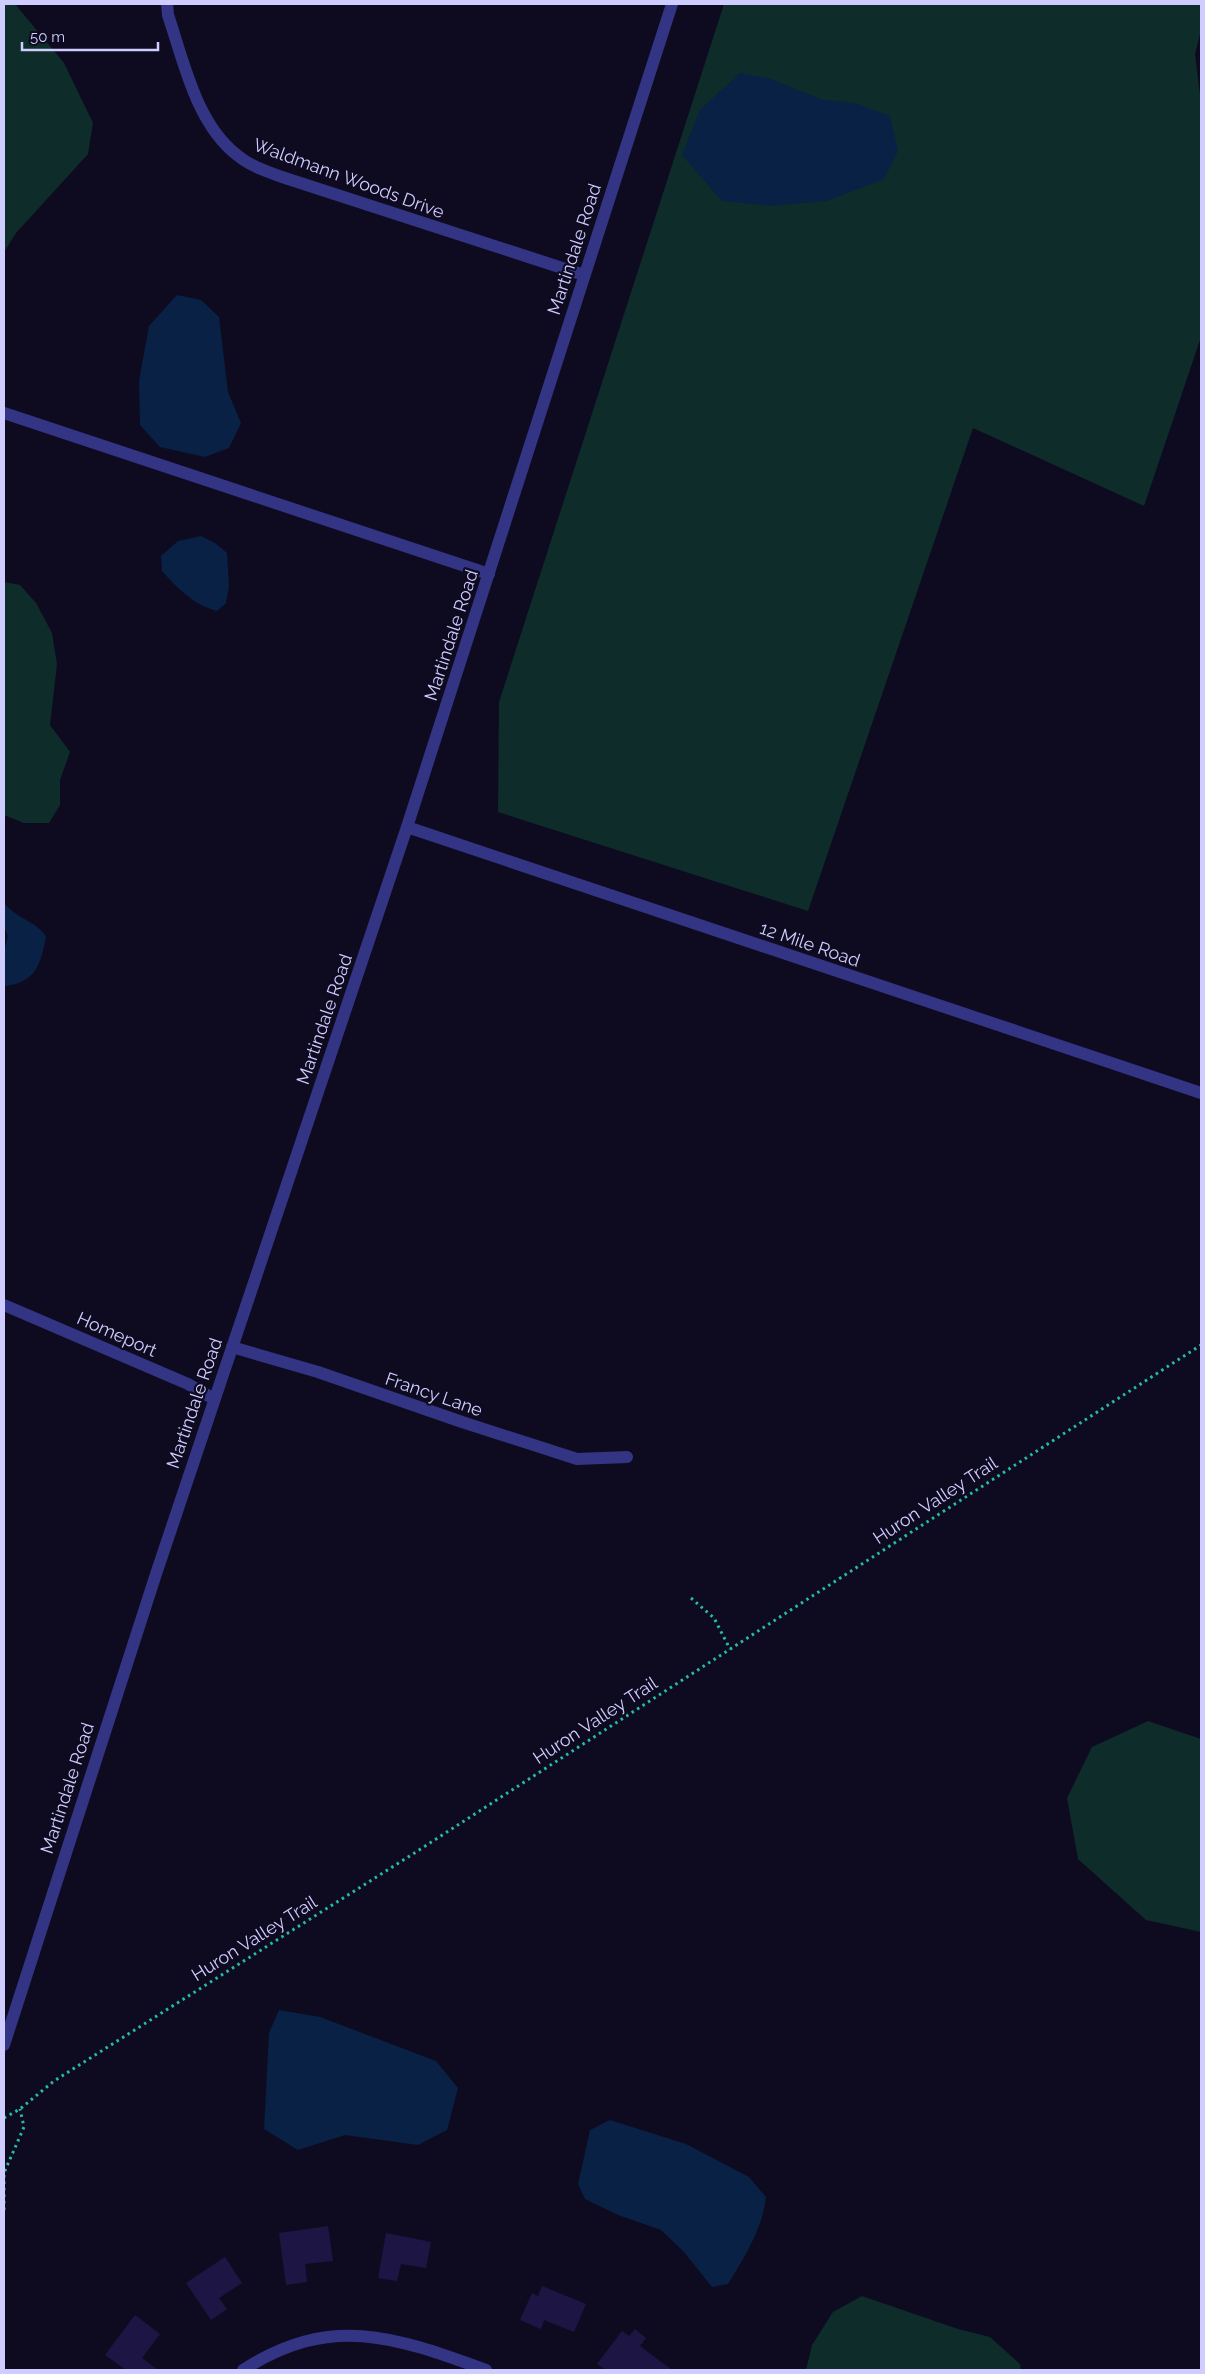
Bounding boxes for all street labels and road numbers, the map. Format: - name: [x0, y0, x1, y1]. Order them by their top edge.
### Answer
- street label: Waldmann Woods Drive: [251, 134, 448, 222]
- street label: Martindale Road: [543, 181, 605, 317]
- street label: Martindale Road: [420, 567, 482, 703]
- street label: 12 Mile Road: [757, 917, 863, 971]
- street label: Martindale Road: [292, 951, 356, 1087]
- street label: Homeport: [74, 1307, 160, 1361]
- street label: Martindale Road: [162, 1335, 226, 1471]
- street label: Francy Lane: [383, 1368, 486, 1421]
- street label: Huron Valley Trail: [869, 1452, 1001, 1548]
- street label: Huron Valley Trail: [529, 1672, 661, 1768]
- street label: Martindale Road: [36, 1720, 98, 1856]
- street label: Huron Valley Trail: [187, 1891, 321, 1985]

